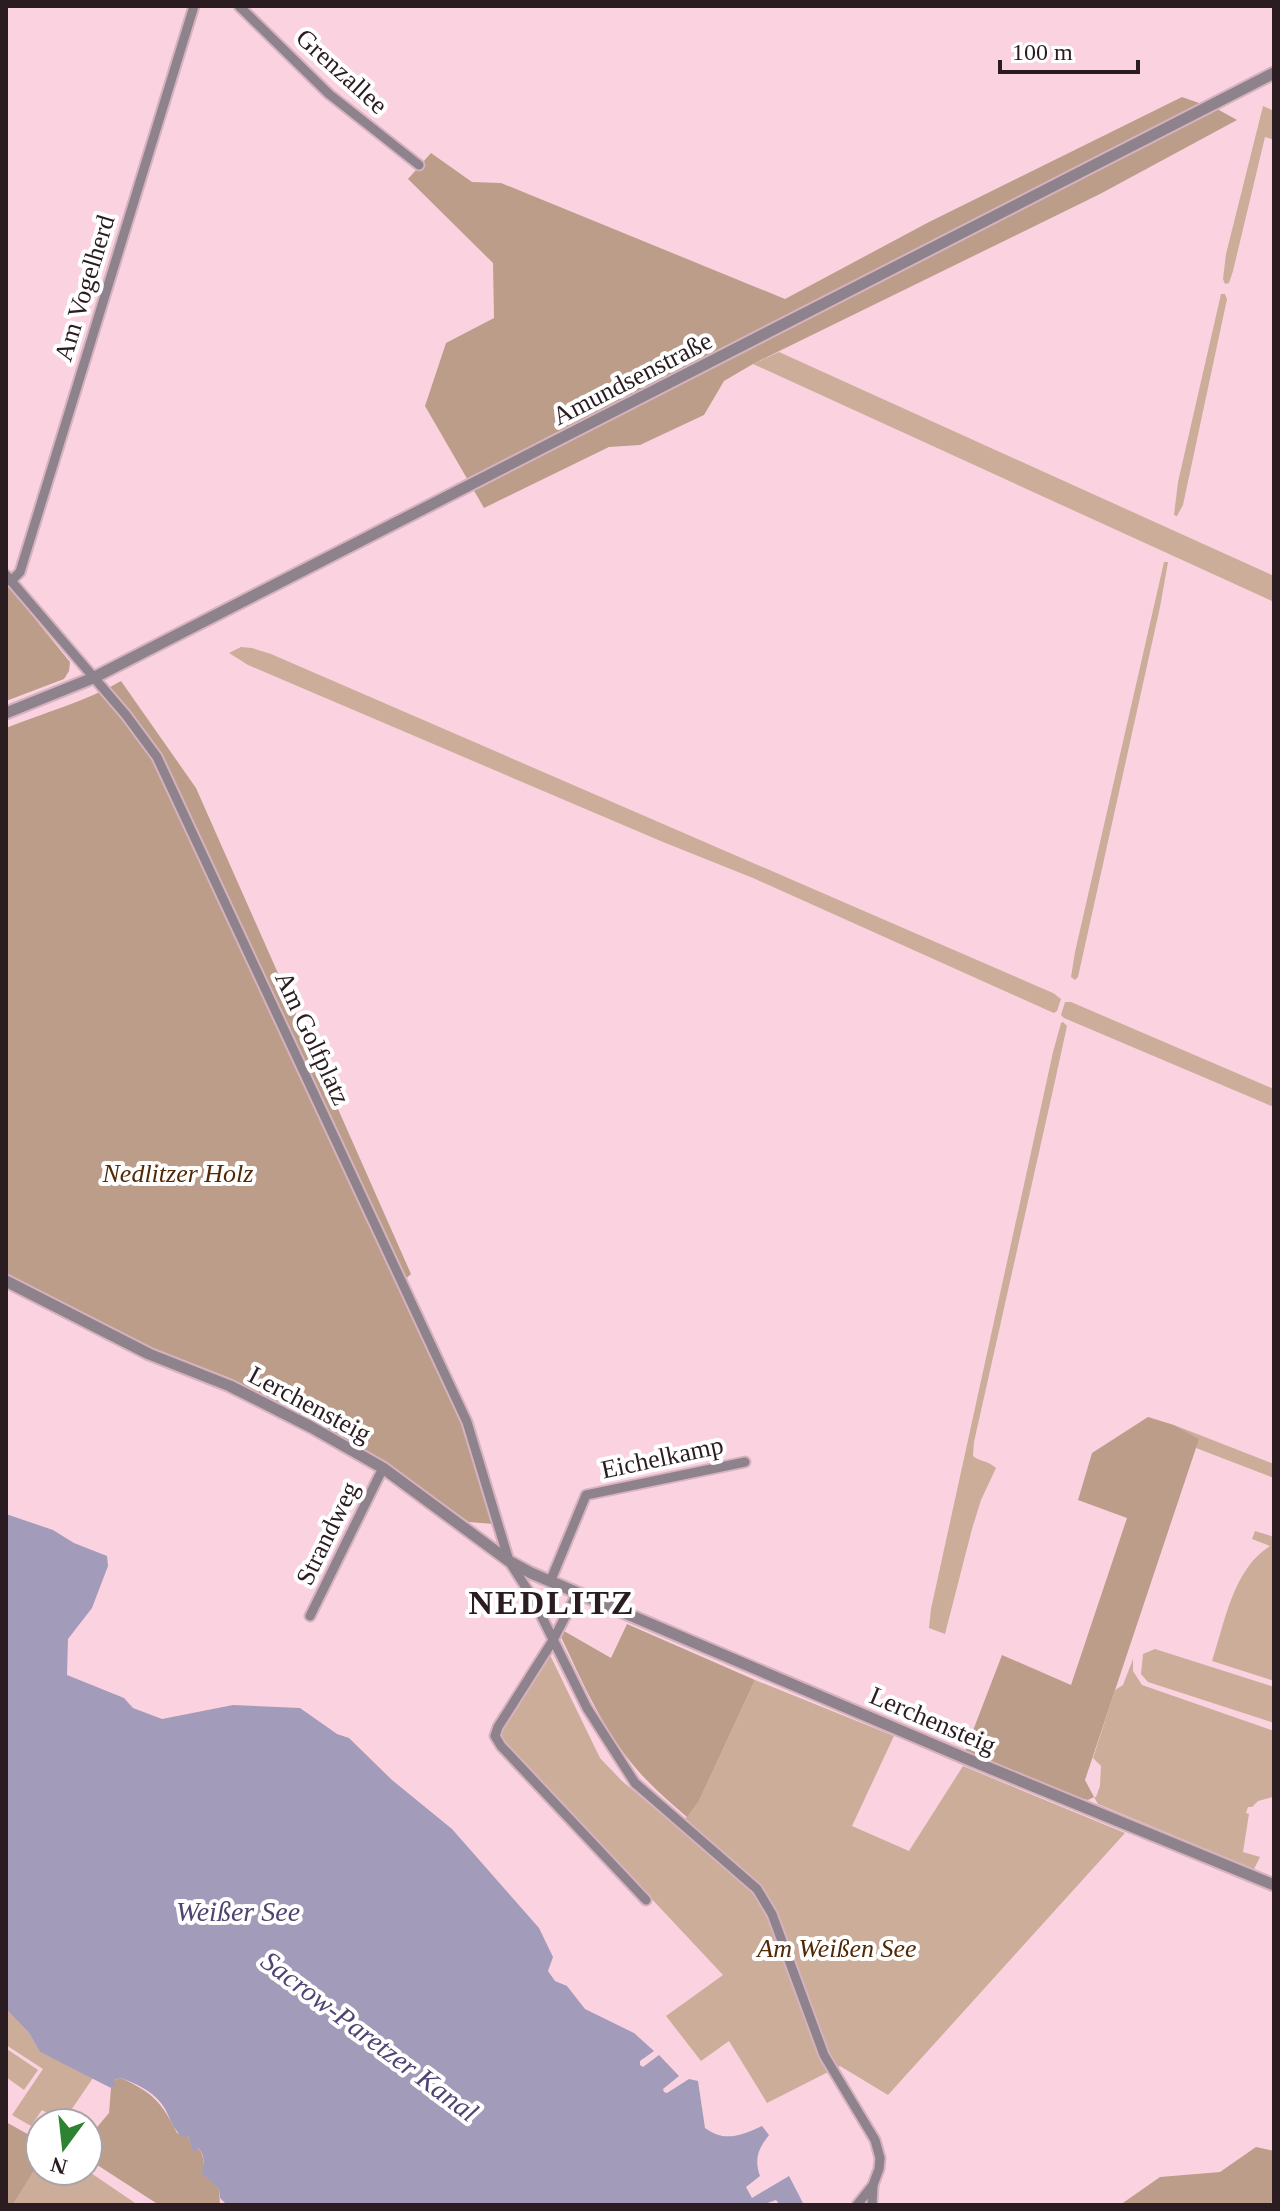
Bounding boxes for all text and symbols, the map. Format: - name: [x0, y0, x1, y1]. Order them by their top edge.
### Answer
- street label: Grenzallee: [290, 23, 393, 120]
- scale bar: [1000, 24, 1138, 74]
- text: 100 m: [1012, 39, 1073, 65]
- street label: Am Vogelherd: [48, 212, 120, 365]
- street label: Amundsenstraße: [548, 326, 717, 431]
- street label: Am Golfplatz: [269, 967, 356, 1109]
- park label: Nedlitzer Holz: [102, 1159, 253, 1188]
- street label: Lerchensteig: [244, 1360, 376, 1449]
- street label: Eichelkamp: [598, 1430, 726, 1485]
- street label: Strandweg: [290, 1477, 365, 1590]
- district label: NEDLITZ: [468, 1584, 636, 1621]
- street label: Lerchensteig: [865, 1681, 1000, 1760]
- water label: Weißer See: [176, 1896, 300, 1927]
- park label: Am Weißen See: [755, 1934, 917, 1963]
- water label: Sacrow-Paretzer Kanal: [255, 1945, 484, 2128]
- north arrow: [24, 2107, 104, 2187]
- text: N: [48, 2152, 70, 2180]

